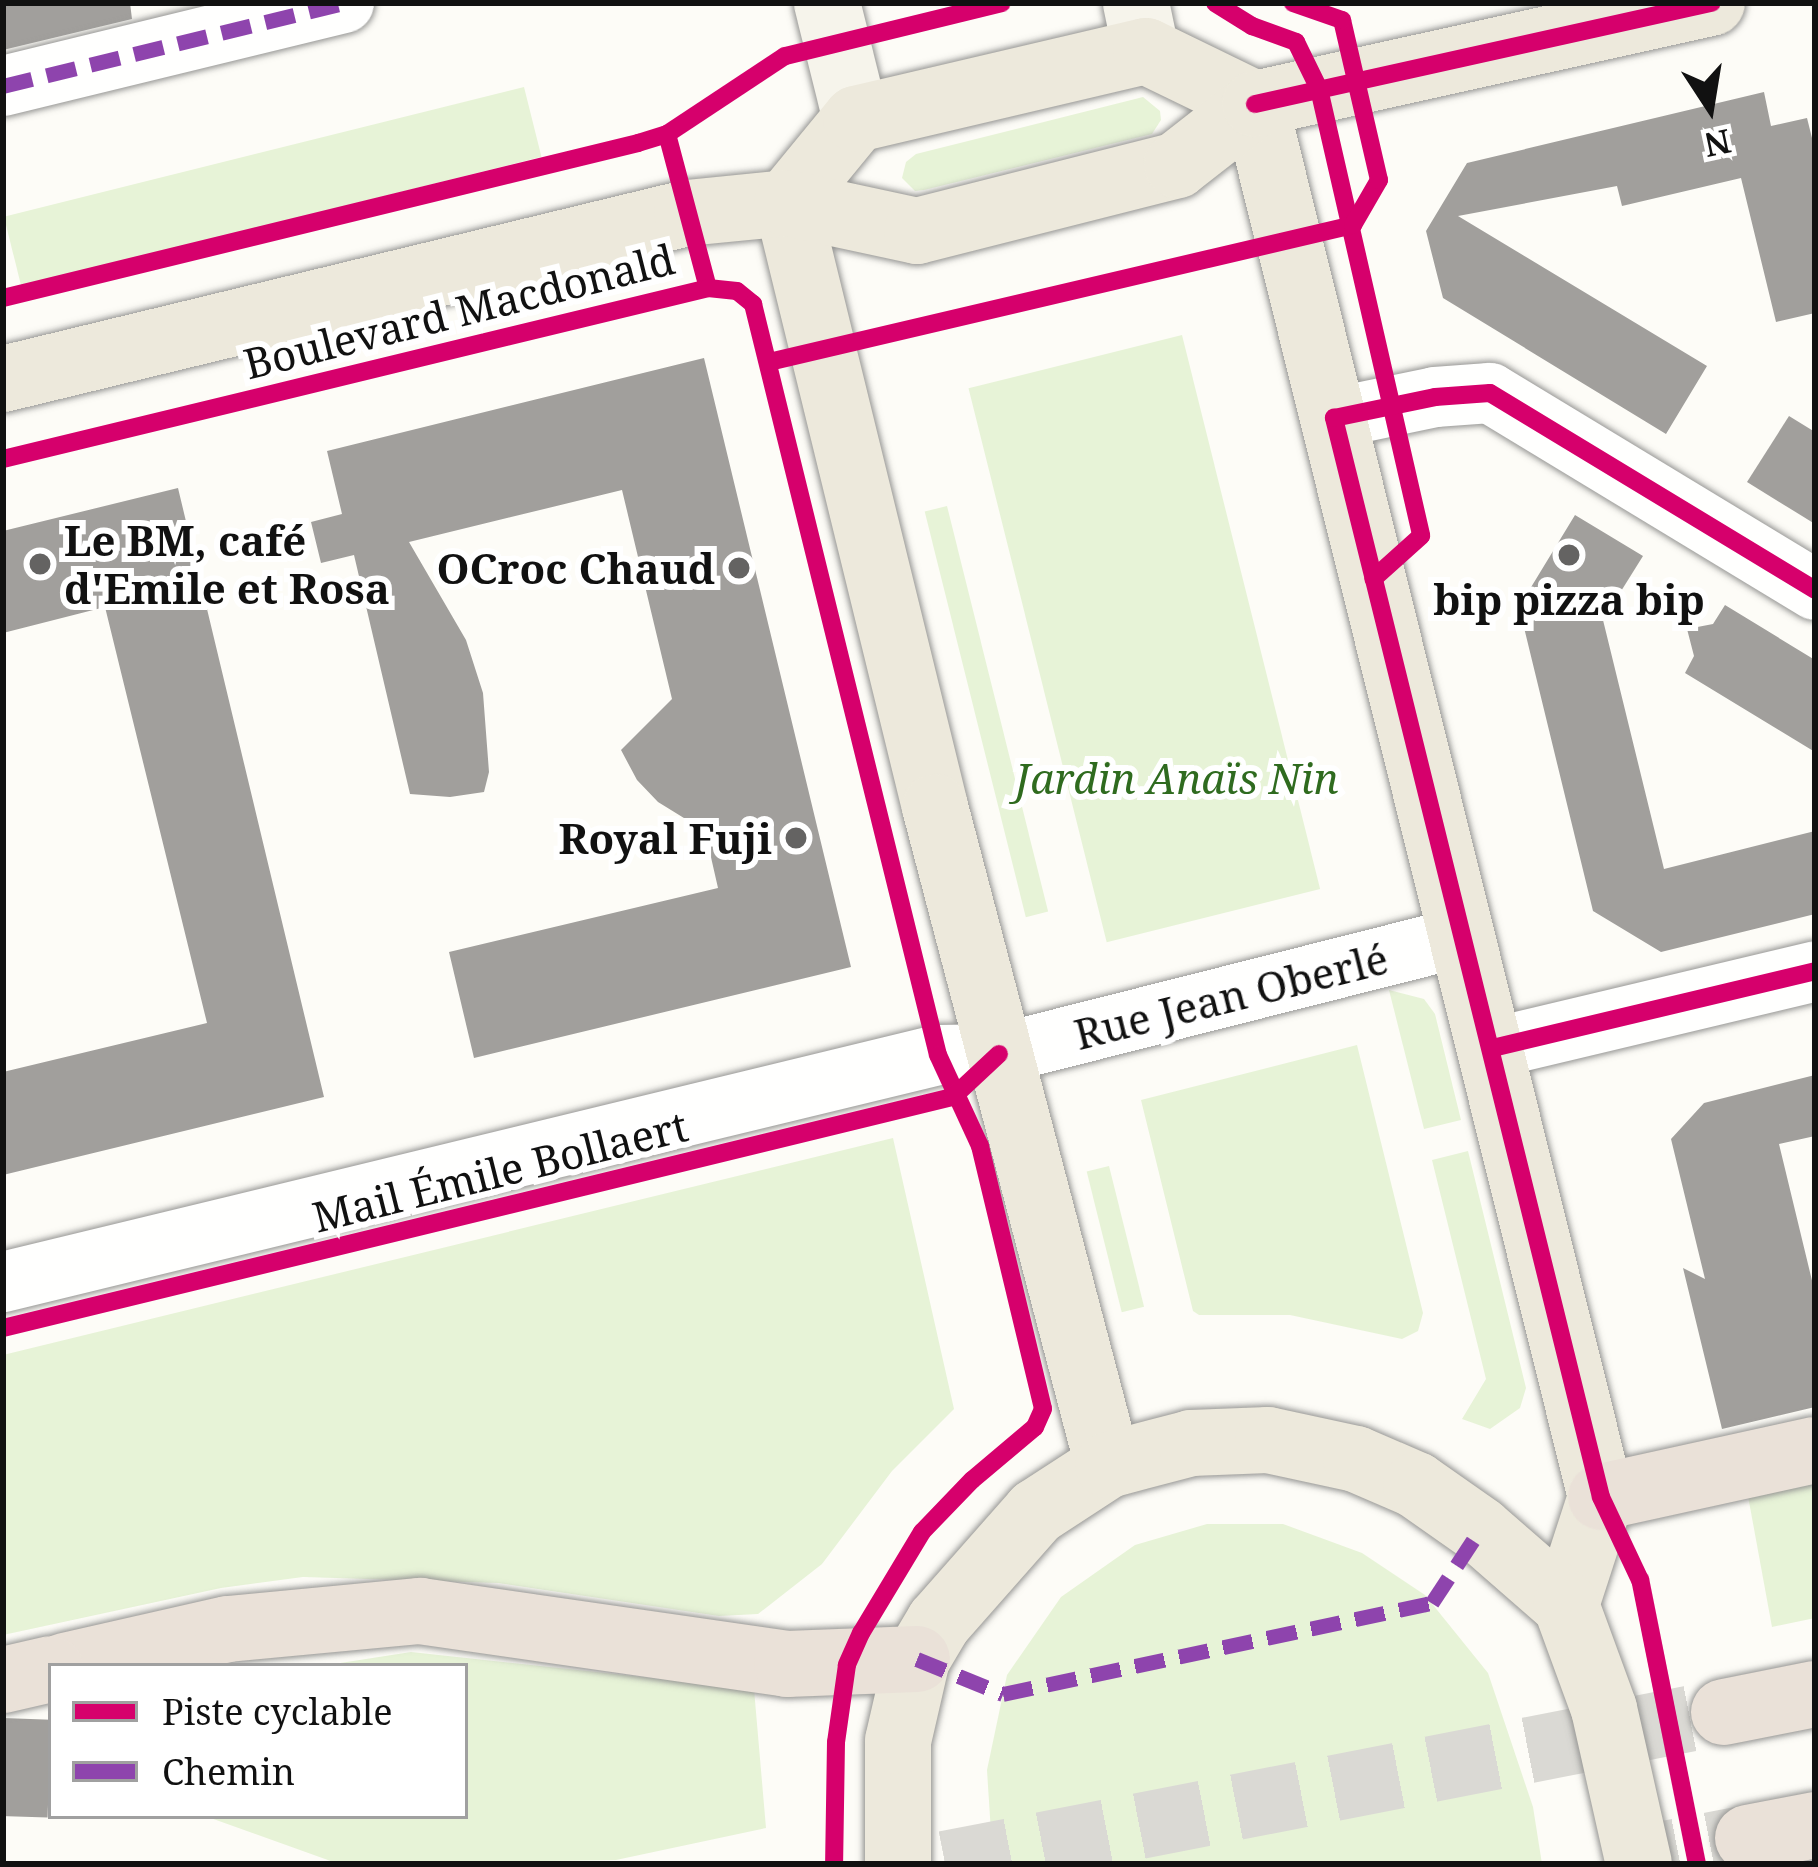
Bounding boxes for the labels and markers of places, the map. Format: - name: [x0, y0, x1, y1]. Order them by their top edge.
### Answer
- place label: Le BM, café d'Emile et Rosa: [64, 515, 390, 614]
- marker: bip pizza bip: [1556, 542, 1582, 568]
- place label: OCroc Chaud: [436, 543, 715, 593]
- marker: Le BM, café d'Emile et Rosa: [27, 551, 53, 577]
- marker: OCroc Chaud: [726, 555, 752, 581]
- place label: bip pizza bip: [1433, 574, 1705, 624]
- place label: Royal Fuji: [559, 813, 772, 863]
- marker: Royal Fuji: [783, 825, 809, 851]

